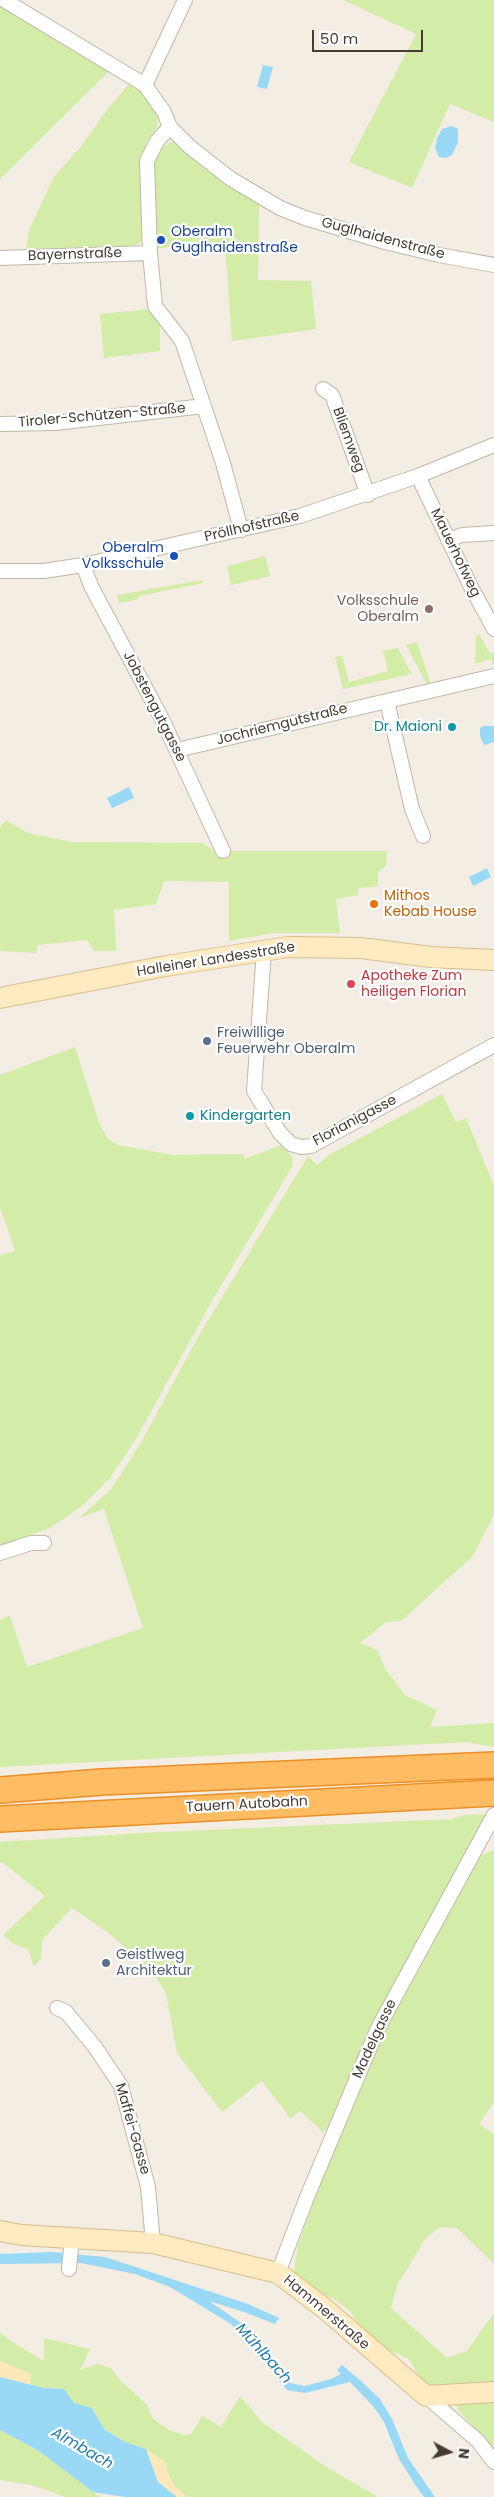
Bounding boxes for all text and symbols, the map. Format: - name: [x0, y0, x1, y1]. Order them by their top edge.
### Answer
- scale bar: [314, 20, 425, 52]
- text: 50 m: [320, 28, 358, 49]
- street label: Guglhaidenstraße: [319, 214, 447, 264]
- place label: Oberalm Guglhaidenstraße: [171, 224, 298, 256]
- marker: Oberalm Guglhaidenstraße: [155, 234, 167, 246]
- street label: Bayernstraße: [28, 245, 122, 265]
- street label: Tiroler-Schützen-Straße: [18, 400, 186, 432]
- street label: Bliemweg: [328, 405, 368, 475]
- street label: Mauerhofweg: [426, 506, 484, 600]
- street label: Pröllhofstraße: [203, 508, 301, 546]
- place label: Oberalm Volksschule: [82, 540, 164, 572]
- marker: Oberalm Volksschule: [168, 550, 180, 562]
- place label: Volksschule Oberalm: [337, 593, 419, 626]
- marker: Volksschule Oberalm: [423, 603, 435, 615]
- street label: Jobstengutgasse: [119, 649, 189, 765]
- street label: Jochriemgutstraße: [215, 701, 349, 749]
- place label: Dr. Maioni: [374, 719, 442, 735]
- marker: Dr. Maioni: [446, 721, 458, 733]
- place label: Mithos Kebab House: [384, 888, 477, 920]
- marker: Mithos Kebab House: [368, 898, 380, 910]
- street label: Halleiner Landesstraße: [136, 939, 296, 981]
- place label: Apotheke Zum heiligen Florian: [361, 968, 466, 1000]
- marker: Apotheke Zum heiligen Florian: [345, 978, 357, 990]
- place label: Freiwillige Feuerwehr Oberalm: [217, 1025, 355, 1058]
- marker: Freiwillige Feuerwehr Oberalm: [201, 1035, 213, 1047]
- street label: Florianigasse: [310, 1092, 400, 1150]
- place label: Kindergarten: [200, 1108, 291, 1124]
- marker: Kindergarten: [184, 1110, 196, 1122]
- street label: Tauern Autobahn: [186, 1793, 308, 1817]
- place label: Geistlweg Architektur: [116, 1947, 192, 1980]
- marker: Geistlweg Architektur: [100, 1957, 112, 1969]
- street label: Madelgasse: [349, 1997, 401, 2081]
- street label: Maffei-Gasse: [111, 2081, 153, 2177]
- street label: Hammerstraße: [280, 2272, 372, 2354]
- water label: Mühlbach: [231, 2320, 295, 2388]
- water label: Almbach: [48, 2424, 116, 2474]
- north arrow: [424, 2427, 474, 2477]
- text: N: [453, 2447, 474, 2460]

